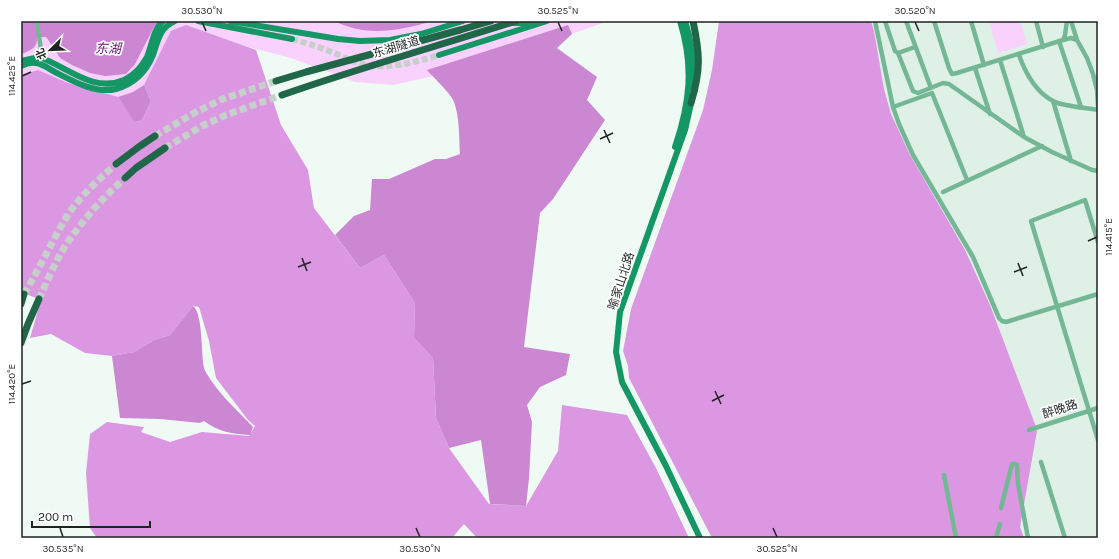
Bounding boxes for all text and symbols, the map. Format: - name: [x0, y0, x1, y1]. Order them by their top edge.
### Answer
- text: 30.530°N: [181, 5, 223, 17]
- text: 30.525°N: [538, 5, 578, 17]
- text: 30.520°N: [894, 5, 936, 17]
- north arrow: [30, 30, 70, 70]
- street label: 东湖隧道: [371, 33, 421, 61]
- water label: 东湖: [95, 41, 123, 56]
- text: 北: [33, 46, 49, 61]
- text: 114.425°E: [6, 56, 18, 96]
- text: 114.415°E: [1103, 218, 1115, 256]
- street label: 喻家山北路: [605, 250, 637, 312]
- text: 114.420°E: [6, 364, 18, 404]
- street label: 醉晚路: [1041, 397, 1079, 421]
- scale bar: [32, 503, 150, 529]
- text: 200 m: [38, 510, 73, 524]
- text: 30.535°N: [42, 543, 84, 555]
- text: 30.530°N: [399, 543, 441, 555]
- text: 30.525°N: [757, 543, 797, 555]

